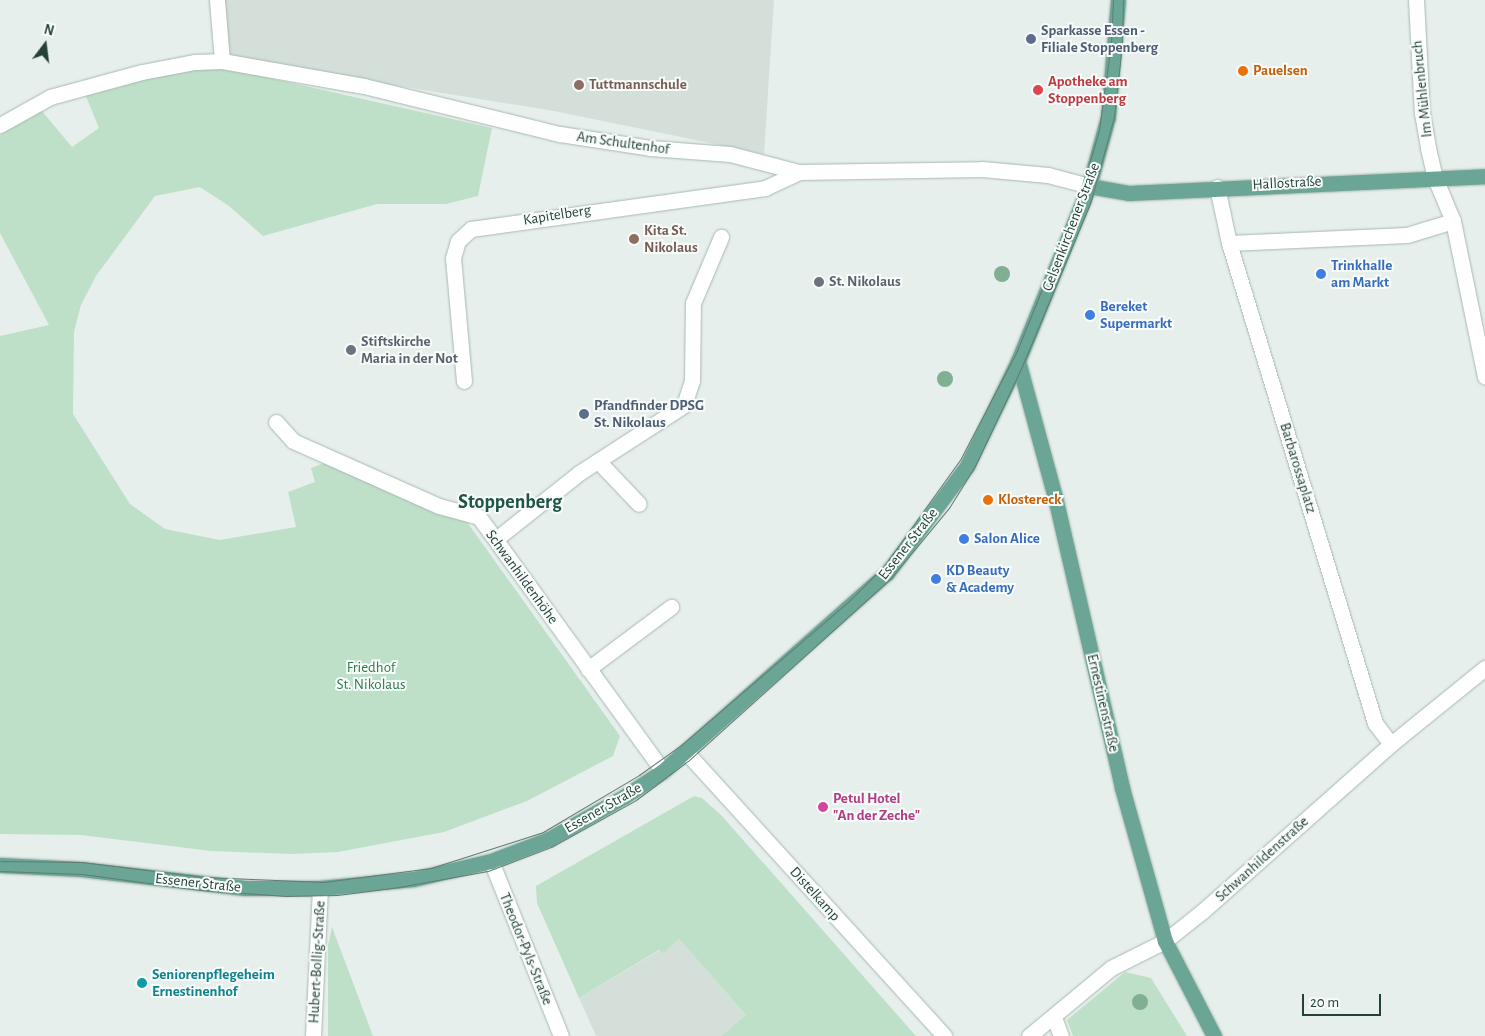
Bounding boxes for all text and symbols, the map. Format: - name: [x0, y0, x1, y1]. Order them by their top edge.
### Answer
- north arrow: [20, 20, 70, 70]
- place label: Sparkasse Essen - Filiale Stoppenberg: [1041, 21, 1158, 56]
- text: N: [42, 22, 55, 39]
- marker: Sparkasse Essen - Filiale Stoppenberg: [1025, 33, 1037, 45]
- street label: Im Mühlenbruch: [1408, 40, 1436, 138]
- place label: Pauelsen: [1253, 62, 1308, 80]
- marker: Pauelsen: [1237, 65, 1249, 77]
- place label: Apotheke am Stoppenberg: [1048, 72, 1128, 107]
- place label: Tuttmannschule: [589, 76, 687, 94]
- marker: Tuttmannschule: [573, 79, 585, 91]
- marker: Apotheke am Stoppenberg: [1032, 84, 1044, 96]
- street label: Am Schultenhof: [576, 128, 670, 158]
- street label: Gelsenkirchener Straße: [1038, 160, 1104, 294]
- street label: Hallostraße: [1252, 172, 1322, 194]
- street label: Kapitelberg: [522, 201, 592, 229]
- place label: Kita St. Nikolaus: [644, 221, 698, 256]
- marker: Kita St. Nikolaus: [628, 233, 640, 245]
- place label: Trinkhalle am Markt: [1331, 256, 1392, 291]
- marker: Trinkhalle am Markt: [1315, 268, 1327, 280]
- place label: St. Nikolaus: [829, 273, 901, 291]
- marker: St. Nikolaus: [813, 276, 825, 288]
- place label: Bereket Supermarkt: [1100, 297, 1172, 332]
- marker: Bereket Supermarkt: [1084, 309, 1096, 321]
- place label: Stiftskirche Maria in der Not: [361, 332, 458, 367]
- marker: Stiftskirche Maria in der Not: [345, 344, 357, 356]
- place label: Pfandfinder DPSG St. Nikolaus: [594, 396, 704, 431]
- marker: Pfandfinder DPSG St. Nikolaus: [578, 408, 590, 420]
- street label: Barbarossaplatz: [1276, 421, 1320, 515]
- district label: Stoppenberg: [458, 490, 562, 514]
- place label: Klostereck: [998, 491, 1061, 509]
- marker: Klostereck: [982, 494, 994, 506]
- street label: Essener Straße: [874, 505, 942, 583]
- street label: Schwanhildenhöhe: [482, 526, 562, 628]
- place label: Salon Alice: [974, 530, 1040, 548]
- marker: Salon Alice: [958, 533, 970, 545]
- place label: KD Beauty & Academy: [946, 561, 1014, 596]
- marker: KD Beauty & Academy: [930, 573, 942, 585]
- street label: Ernestinenstraße: [1083, 652, 1123, 754]
- park label: Friedhof St. Nikolaus: [337, 658, 405, 693]
- street label: Essener Straße: [561, 779, 645, 837]
- place label: Petul Hotel "An der Zeche": [833, 789, 920, 824]
- marker: Petul Hotel "An der Zeche": [817, 801, 829, 813]
- street label: Schwanhildenstraße: [1212, 812, 1312, 906]
- street label: Distelkamp: [786, 863, 844, 925]
- street label: Essener Straße: [154, 870, 242, 896]
- street label: Theodor-Pyls-Straße: [495, 890, 557, 1008]
- street label: Hubert-Bollig-Straße: [305, 900, 329, 1024]
- place label: Seniorenpflegeheim Ernestinenhof: [152, 965, 275, 1000]
- marker: Seniorenpflegeheim Ernestinenhof: [136, 977, 148, 989]
- scale bar: [1305, 984, 1384, 1016]
- text: 20 m: [1310, 995, 1339, 1010]

